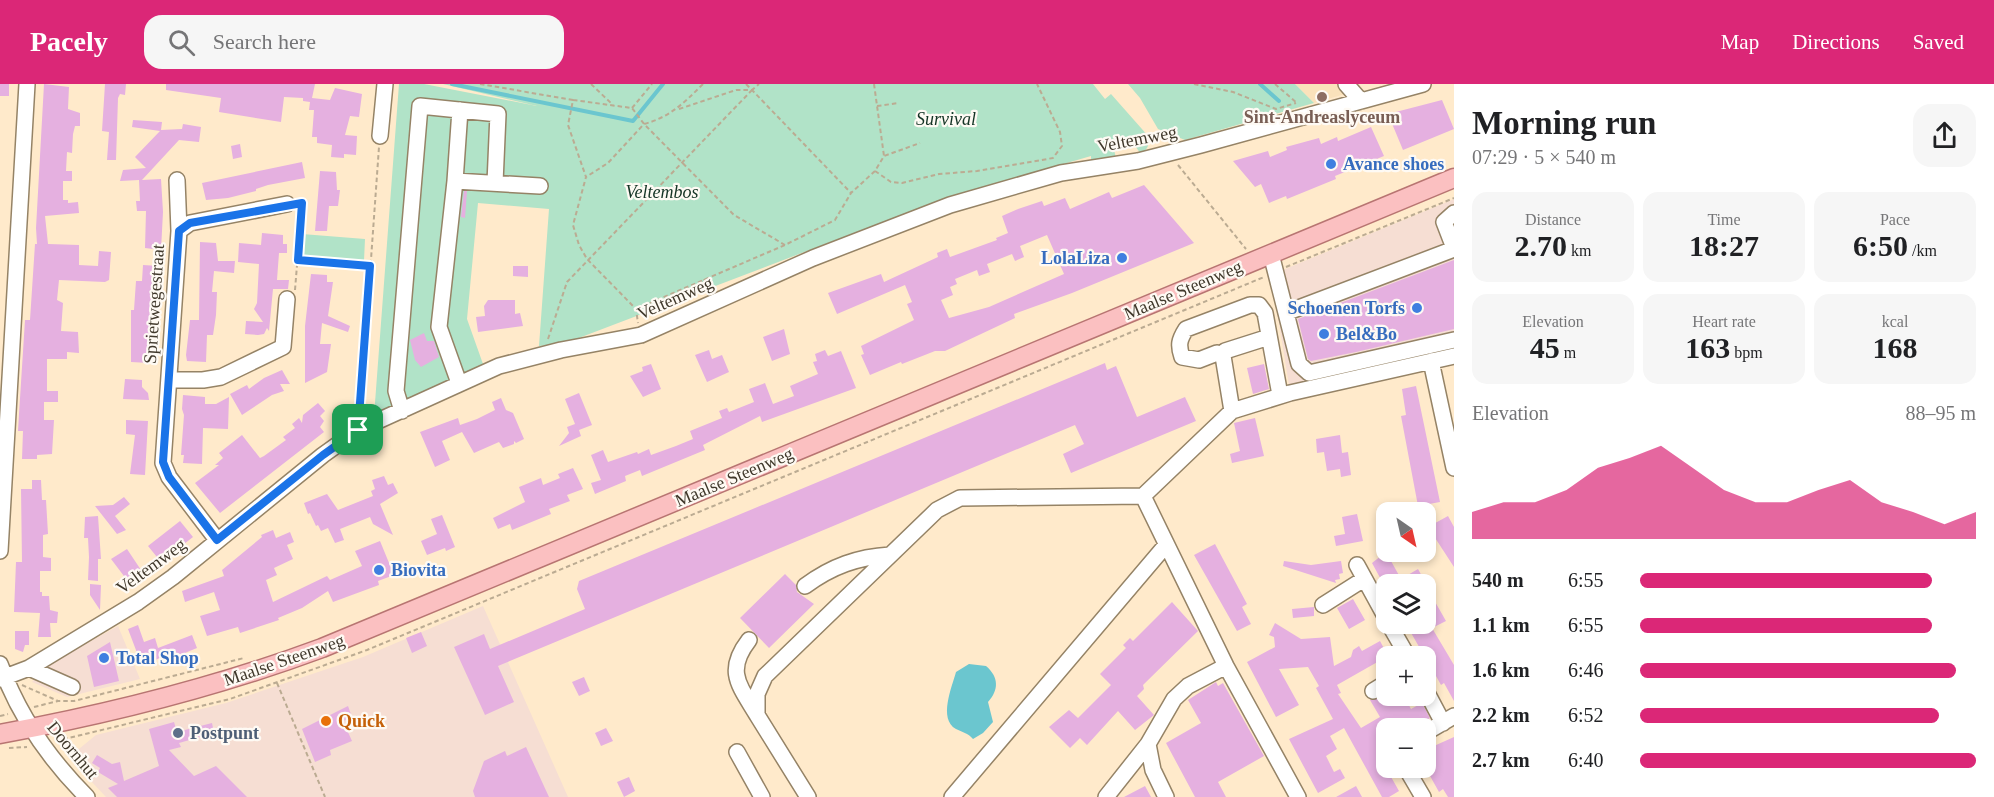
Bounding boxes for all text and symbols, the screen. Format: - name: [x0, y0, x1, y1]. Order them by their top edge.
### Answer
- search box: [144, 15, 564, 69]
- text: Pacely: [30, 26, 108, 57]
- icon: search: [165, 26, 198, 59]
- text: Search here: [213, 29, 316, 54]
- text: Map: [1721, 30, 1759, 54]
- text: Directions: [1792, 30, 1880, 54]
- text: Saved: [1913, 30, 1964, 54]
- marker: Sint-Andreaslyceum: [1315, 90, 1329, 104]
- button: share: [1913, 104, 1976, 167]
- text: Morning run: [1472, 105, 1656, 141]
- place label: Sint-Andreaslyceum: [1244, 107, 1400, 127]
- park label: Survival: [916, 109, 976, 129]
- street label: Veltemweg: [1095, 121, 1179, 157]
- text: 07:29 · 5 × 540 m: [1472, 146, 1616, 168]
- place label: Avance shoes: [1343, 154, 1444, 174]
- marker: Avance shoes: [1324, 157, 1338, 171]
- park label: Veltembos: [626, 182, 698, 202]
- text: Distance: [1525, 211, 1581, 228]
- text: Time: [1707, 211, 1741, 228]
- text: Pace: [1880, 211, 1910, 228]
- text: 2.70: [1515, 229, 1567, 262]
- text: 18:27: [1689, 229, 1759, 262]
- text: 6:50: [1853, 229, 1908, 262]
- text: km: [1567, 242, 1591, 259]
- text: /km: [1908, 242, 1937, 259]
- street label: Sprietwegestraat: [140, 243, 168, 365]
- place label: LolaLiza: [1041, 248, 1110, 268]
- marker: LolaLiza: [1115, 251, 1129, 265]
- street label: Maalse Steenweg: [1121, 256, 1245, 324]
- street label: Veltemweg: [634, 272, 716, 324]
- place label: Schoenen Torfs: [1287, 298, 1405, 318]
- marker: Schoenen Torfs: [1410, 301, 1424, 315]
- text: Elevation: [1522, 313, 1584, 330]
- text: Heart rate: [1692, 313, 1756, 330]
- text: kcal: [1882, 313, 1908, 330]
- place label: Bel&Bo: [1336, 324, 1397, 344]
- marker: Bel&Bo: [1317, 327, 1331, 341]
- text: 45: [1530, 331, 1560, 364]
- text: 163: [1685, 331, 1730, 364]
- text: 168: [1873, 331, 1918, 364]
- text: m: [1560, 344, 1576, 361]
- text: bpm: [1730, 344, 1763, 361]
- text: Elevation: [1472, 402, 1549, 424]
- text: 88–95 m: [1905, 402, 1976, 424]
- pin: [332, 404, 383, 455]
- icon: arrive: [341, 413, 374, 446]
- street label: Maalse Steenweg: [672, 443, 796, 511]
- north arrow: [1376, 502, 1436, 562]
- map controls: [1376, 502, 1436, 778]
- street label: Veltemweg: [112, 534, 190, 598]
- place label: Biovita: [391, 560, 446, 580]
- marker: Biovita: [372, 563, 386, 577]
- text: 540 m: [1472, 569, 1524, 591]
- text: 6:55: [1568, 569, 1604, 591]
- button: layers: [1376, 574, 1436, 634]
- text: 1.1 km: [1472, 614, 1530, 636]
- text: 6:55: [1568, 614, 1604, 636]
- street label: Maalse Steenweg: [221, 630, 347, 690]
- button: +: [1376, 646, 1436, 706]
- place label: Total Shop: [116, 648, 199, 668]
- marker: Total Shop: [97, 651, 111, 665]
- text: 1.6 km: [1472, 659, 1530, 681]
- text: 6:46: [1568, 659, 1604, 681]
- text: 2.2 km: [1472, 704, 1530, 726]
- text: 6:52: [1568, 704, 1604, 726]
- place label: Quick: [338, 711, 385, 731]
- marker: Quick: [319, 714, 333, 728]
- street label: Doornhut: [43, 717, 103, 783]
- button: −: [1376, 718, 1436, 778]
- place label: Postpunt: [190, 723, 259, 743]
- marker: Postpunt: [171, 726, 185, 740]
- text: 2.7 km: [1472, 749, 1530, 771]
- text: 6:40: [1568, 749, 1604, 771]

